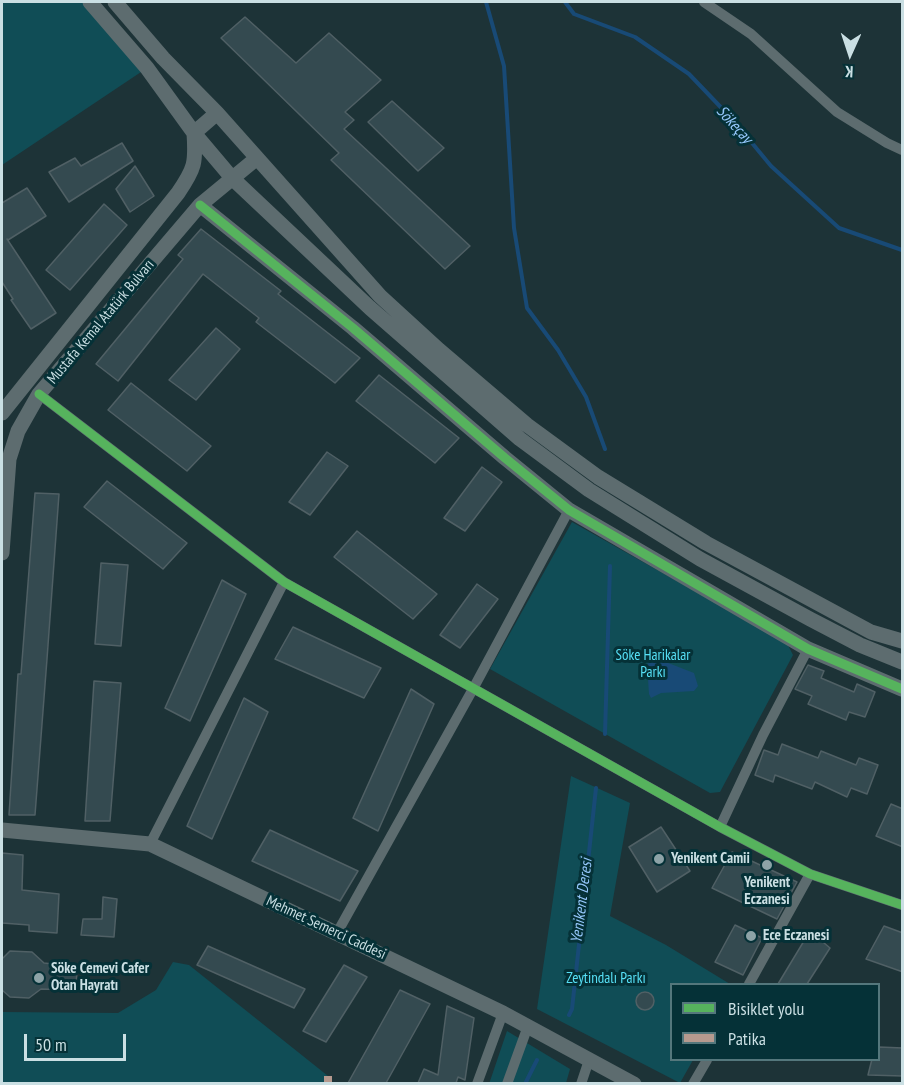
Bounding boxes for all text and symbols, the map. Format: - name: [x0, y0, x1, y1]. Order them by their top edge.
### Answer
- north arrow: [820, 24, 880, 84]
- text: K: [844, 62, 854, 82]
- water label: Sökeçay: [712, 102, 756, 148]
- street label: Mustafa Kemal Atatürk Bulvarı: [44, 256, 158, 388]
- park label: Söke Harikalar Parkı: [616, 647, 690, 682]
- place label: Yenikent Camii: [671, 850, 750, 868]
- marker: Yenikent Camii: [652, 852, 666, 866]
- water label: Yenikent Deresi: [567, 857, 597, 945]
- marker: Yenikent Eczanesi: [760, 858, 774, 872]
- place label: Yenikent Eczanesi: [744, 874, 790, 909]
- street label: Mehmet Semerci Caddesi: [263, 892, 389, 964]
- place label: Ece Eczanesi: [763, 927, 829, 945]
- marker: Ece Eczanesi: [744, 929, 758, 943]
- place label: Söke Cemevi Cafer Otan Hayratı: [51, 960, 149, 995]
- park label: Zeytindalı Parkı: [566, 970, 646, 988]
- marker: Söke Cemevi Cafer Otan Hayratı: [32, 971, 46, 985]
- legend: [670, 983, 880, 1061]
- text: Bisiklet yolu: [728, 997, 804, 1020]
- scale bar: [27, 1022, 129, 1060]
- text: Patika: [728, 1027, 766, 1050]
- text: 50 m: [35, 1033, 67, 1056]

